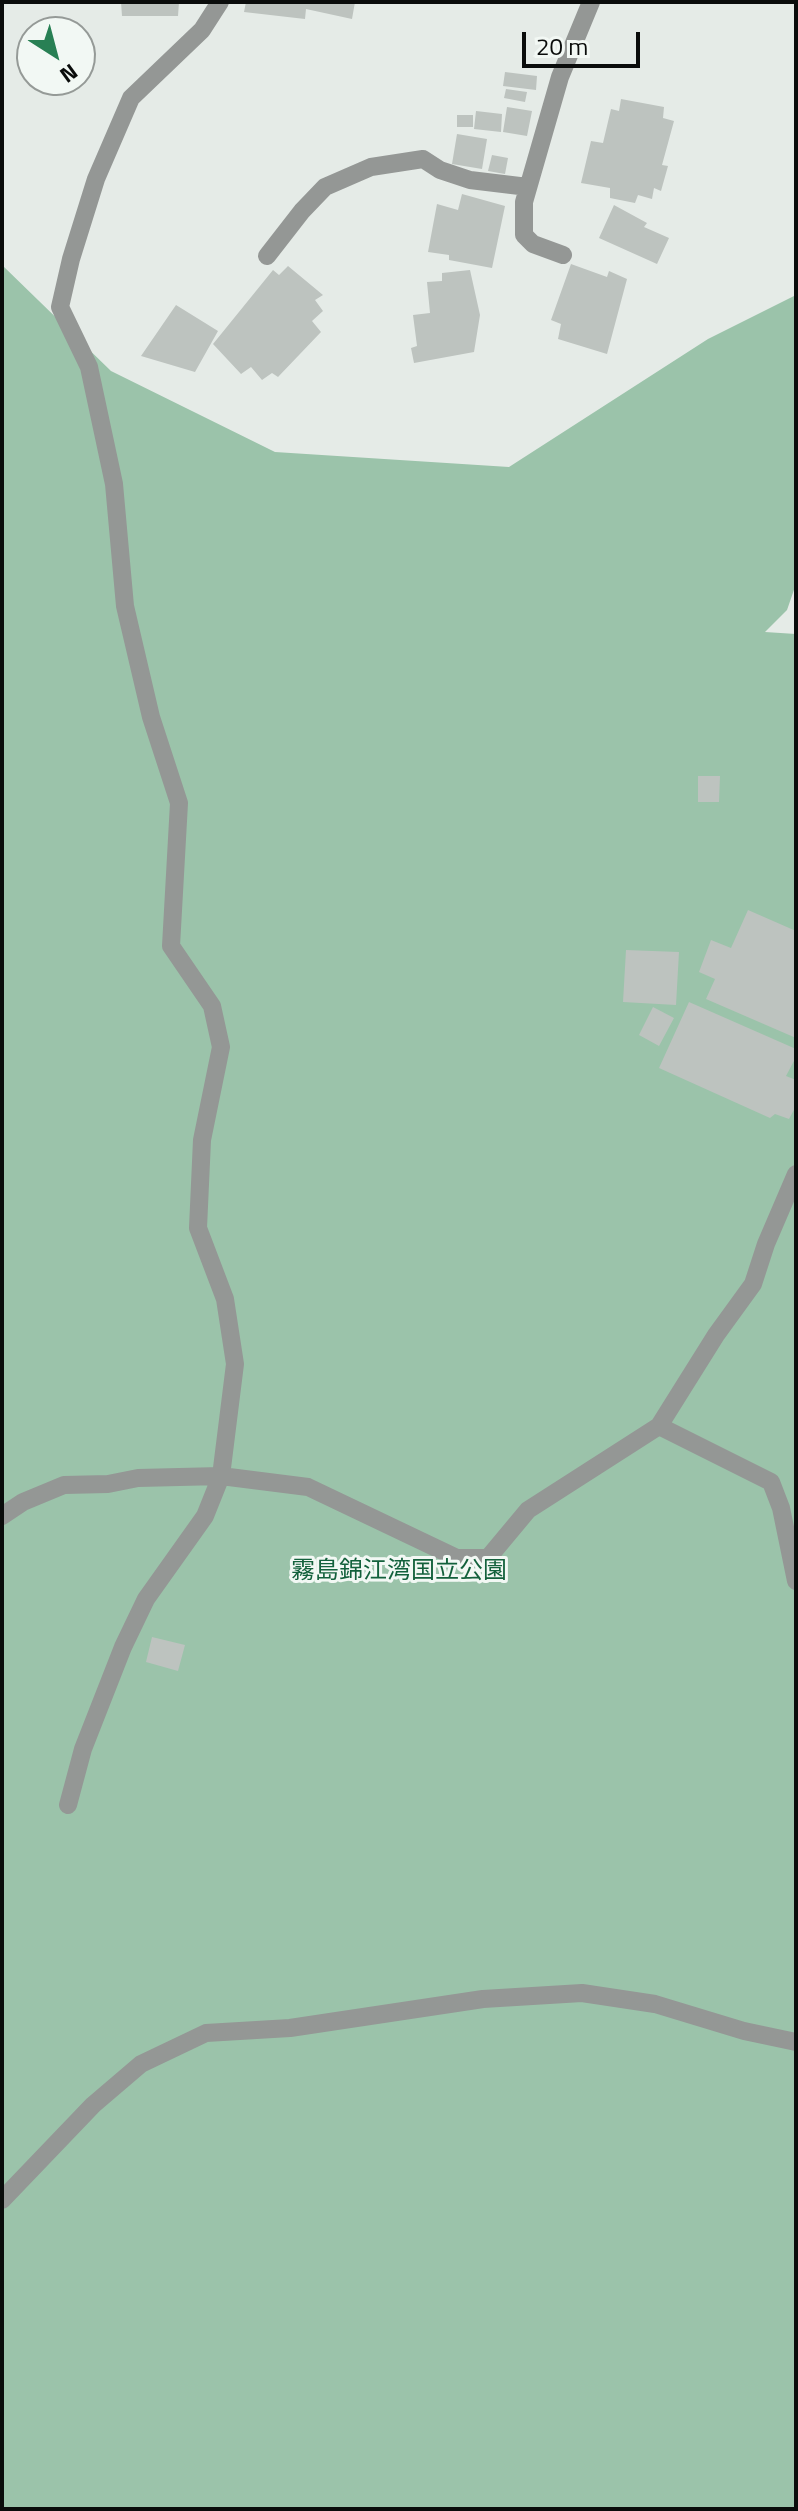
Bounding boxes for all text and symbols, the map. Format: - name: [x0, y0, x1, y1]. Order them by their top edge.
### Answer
- north arrow: [16, 16, 96, 96]
- scale bar: [526, 16, 644, 66]
- text: 20 m: [536, 28, 588, 64]
- text: N: [53, 56, 85, 92]
- park label: 霧島錦江湾国立公園: [291, 1558, 507, 1586]

